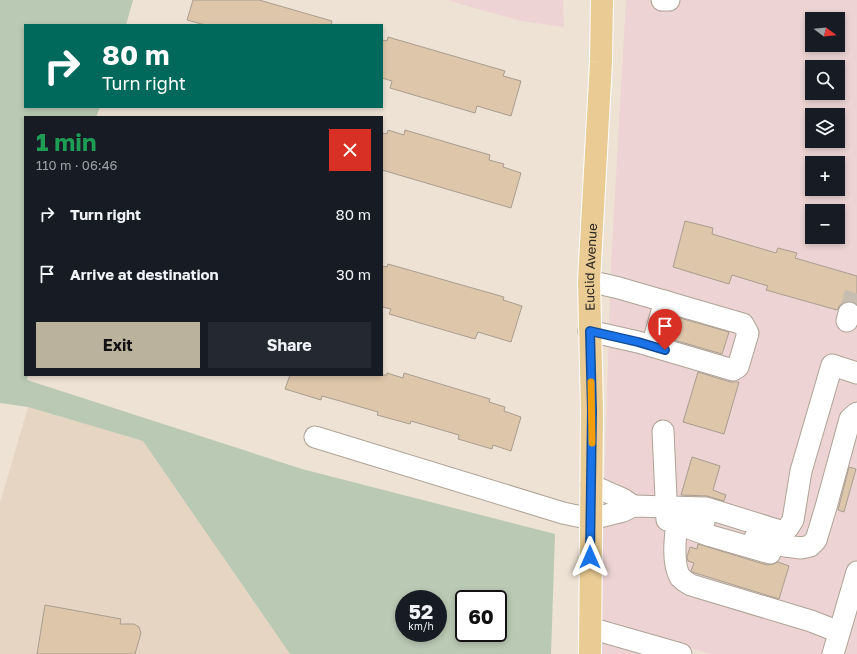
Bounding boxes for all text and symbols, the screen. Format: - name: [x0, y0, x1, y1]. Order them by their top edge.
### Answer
- north arrow: [805, 12, 845, 52]
- map controls: [805, 12, 845, 244]
- text: 80 m: [102, 38, 170, 71]
- icon: right: [36, 40, 88, 92]
- button: search: [805, 60, 845, 100]
- text: Turn right: [102, 72, 186, 94]
- button: layers: [805, 108, 845, 148]
- text: 1 min: [36, 127, 96, 156]
- button: close: [329, 129, 371, 171]
- button: +: [805, 156, 845, 196]
- text: 110 m · 06:46: [36, 157, 117, 173]
- icon: right: [36, 203, 58, 225]
- button: −: [805, 204, 845, 244]
- text: Turn right: [70, 205, 141, 223]
- text: 80 m: [336, 205, 371, 223]
- street label: Euclid Avenue: [581, 223, 600, 311]
- icon: arrive: [36, 263, 58, 285]
- text: Arrive at destination: [70, 265, 219, 283]
- text: 30 m: [336, 265, 371, 283]
- pin: [648, 309, 682, 350]
- icon: arrive: [654, 315, 676, 337]
- button: Exit: [36, 322, 200, 368]
- button: Share: [208, 322, 371, 368]
- position arrow: [569, 536, 611, 578]
- speed limit sign: 60: [455, 590, 507, 642]
- text: 52: [409, 599, 433, 623]
- text: km/h: [408, 620, 434, 632]

